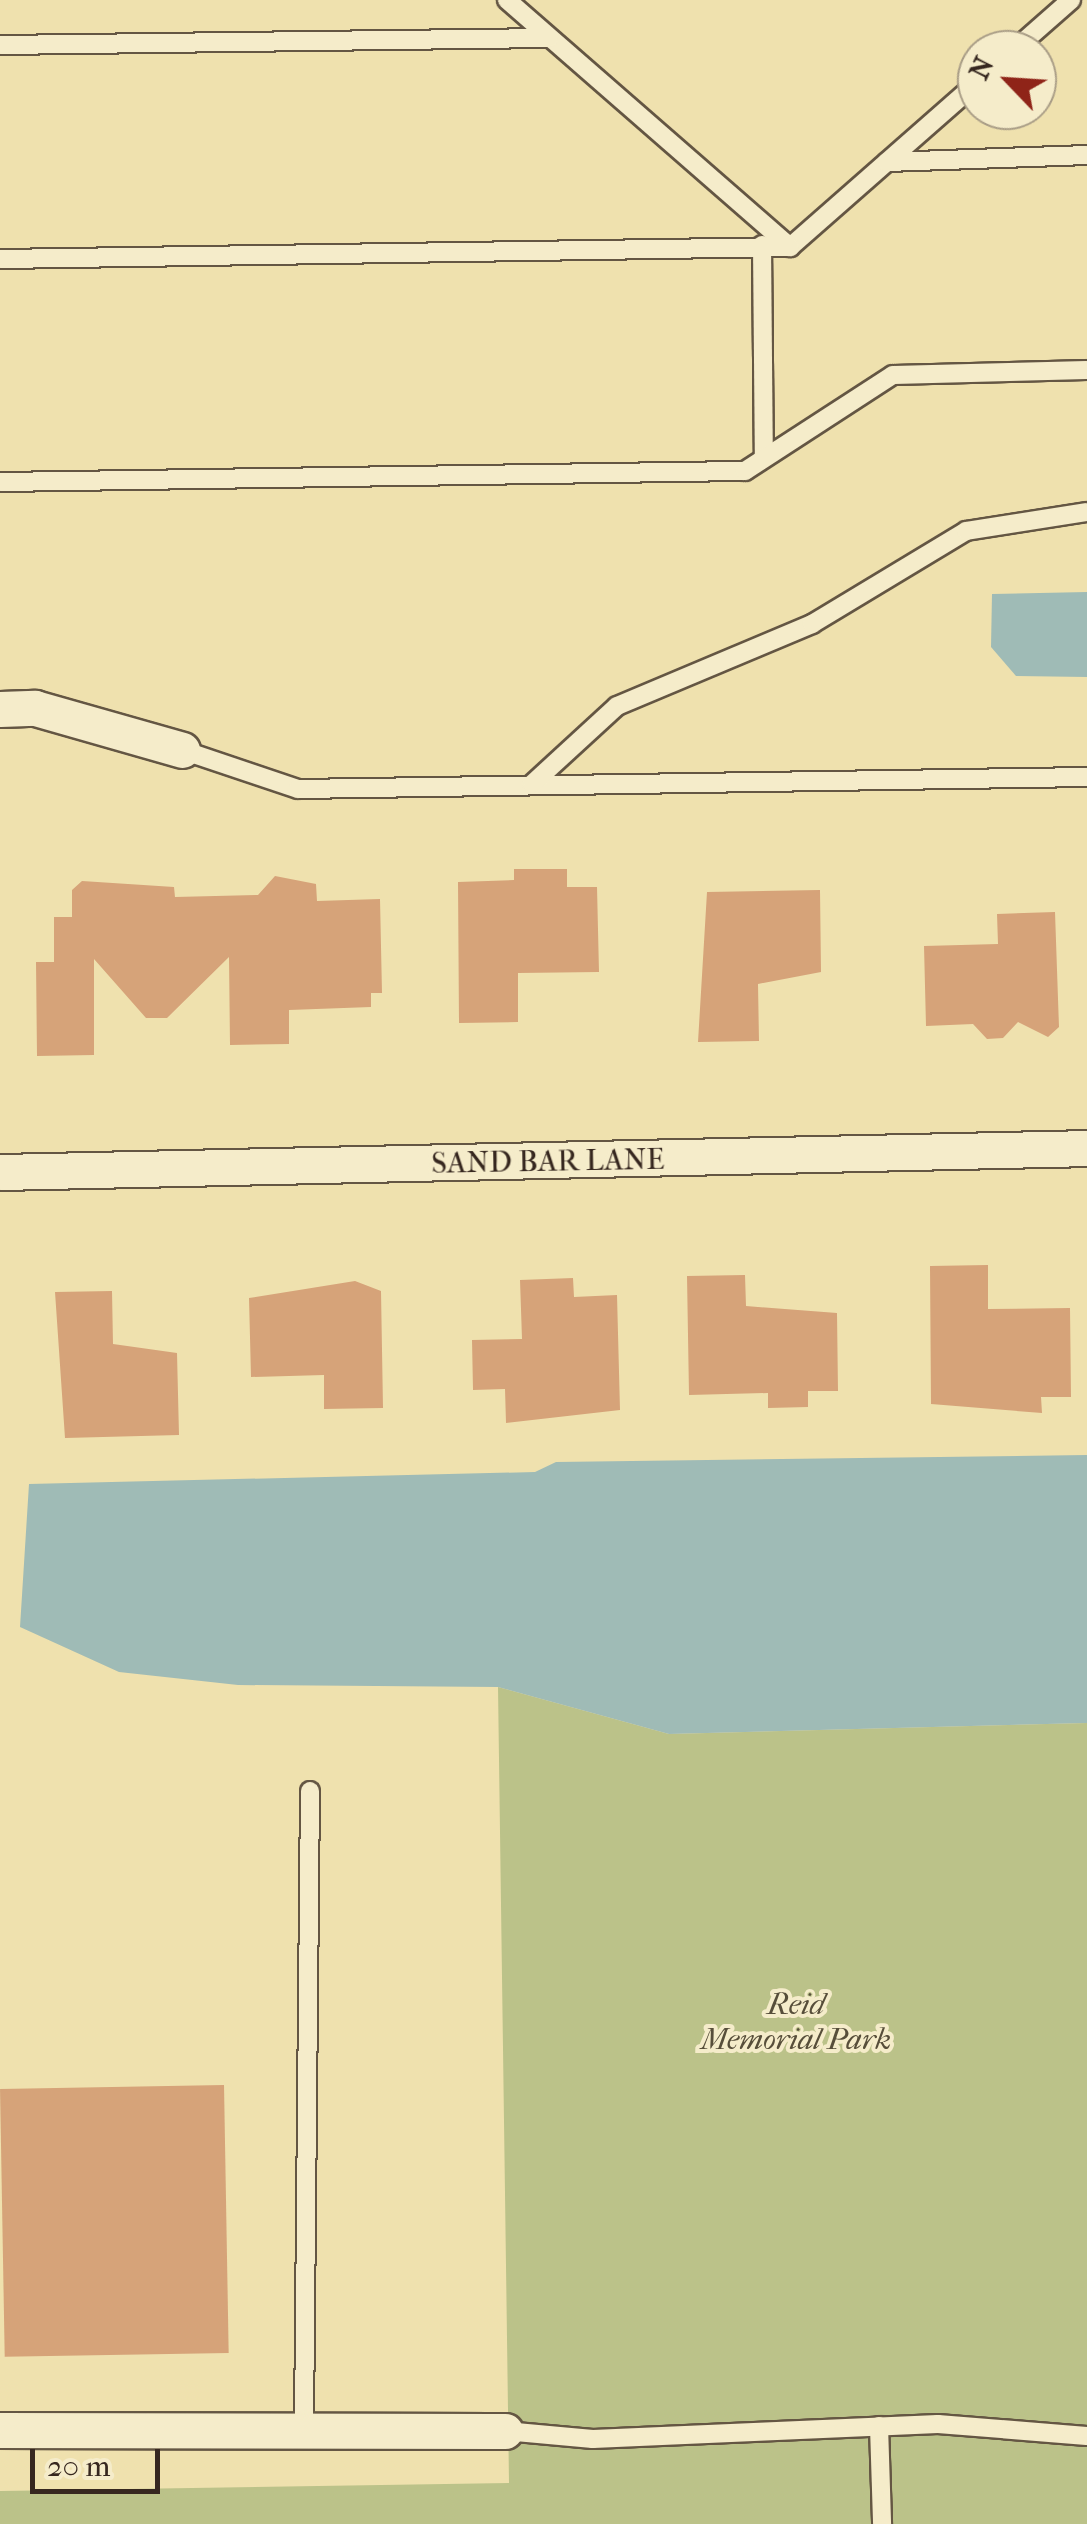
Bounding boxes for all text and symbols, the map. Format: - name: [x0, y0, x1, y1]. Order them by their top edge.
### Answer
- north arrow: [957, 30, 1057, 130]
- text: N: [962, 51, 1001, 85]
- street label: SAND BAR LANE: [431, 1142, 665, 1182]
- park label: Reid Memorial Park: [701, 1987, 891, 2058]
- scale bar: [35, 2429, 165, 2491]
- text: 20 m: [47, 2449, 110, 2484]

